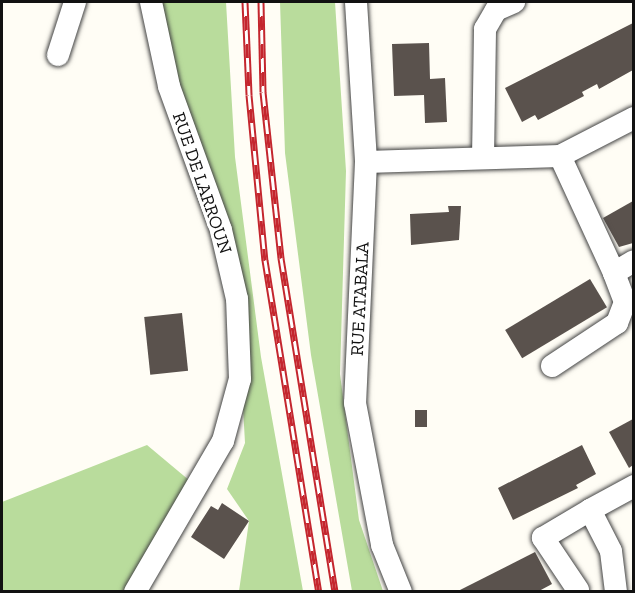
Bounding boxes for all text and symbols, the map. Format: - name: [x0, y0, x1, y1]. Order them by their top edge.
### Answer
- street label: RUE DE LARROUN: [168, 109, 236, 257]
- street label: RUE ATABALA: [346, 241, 374, 357]

